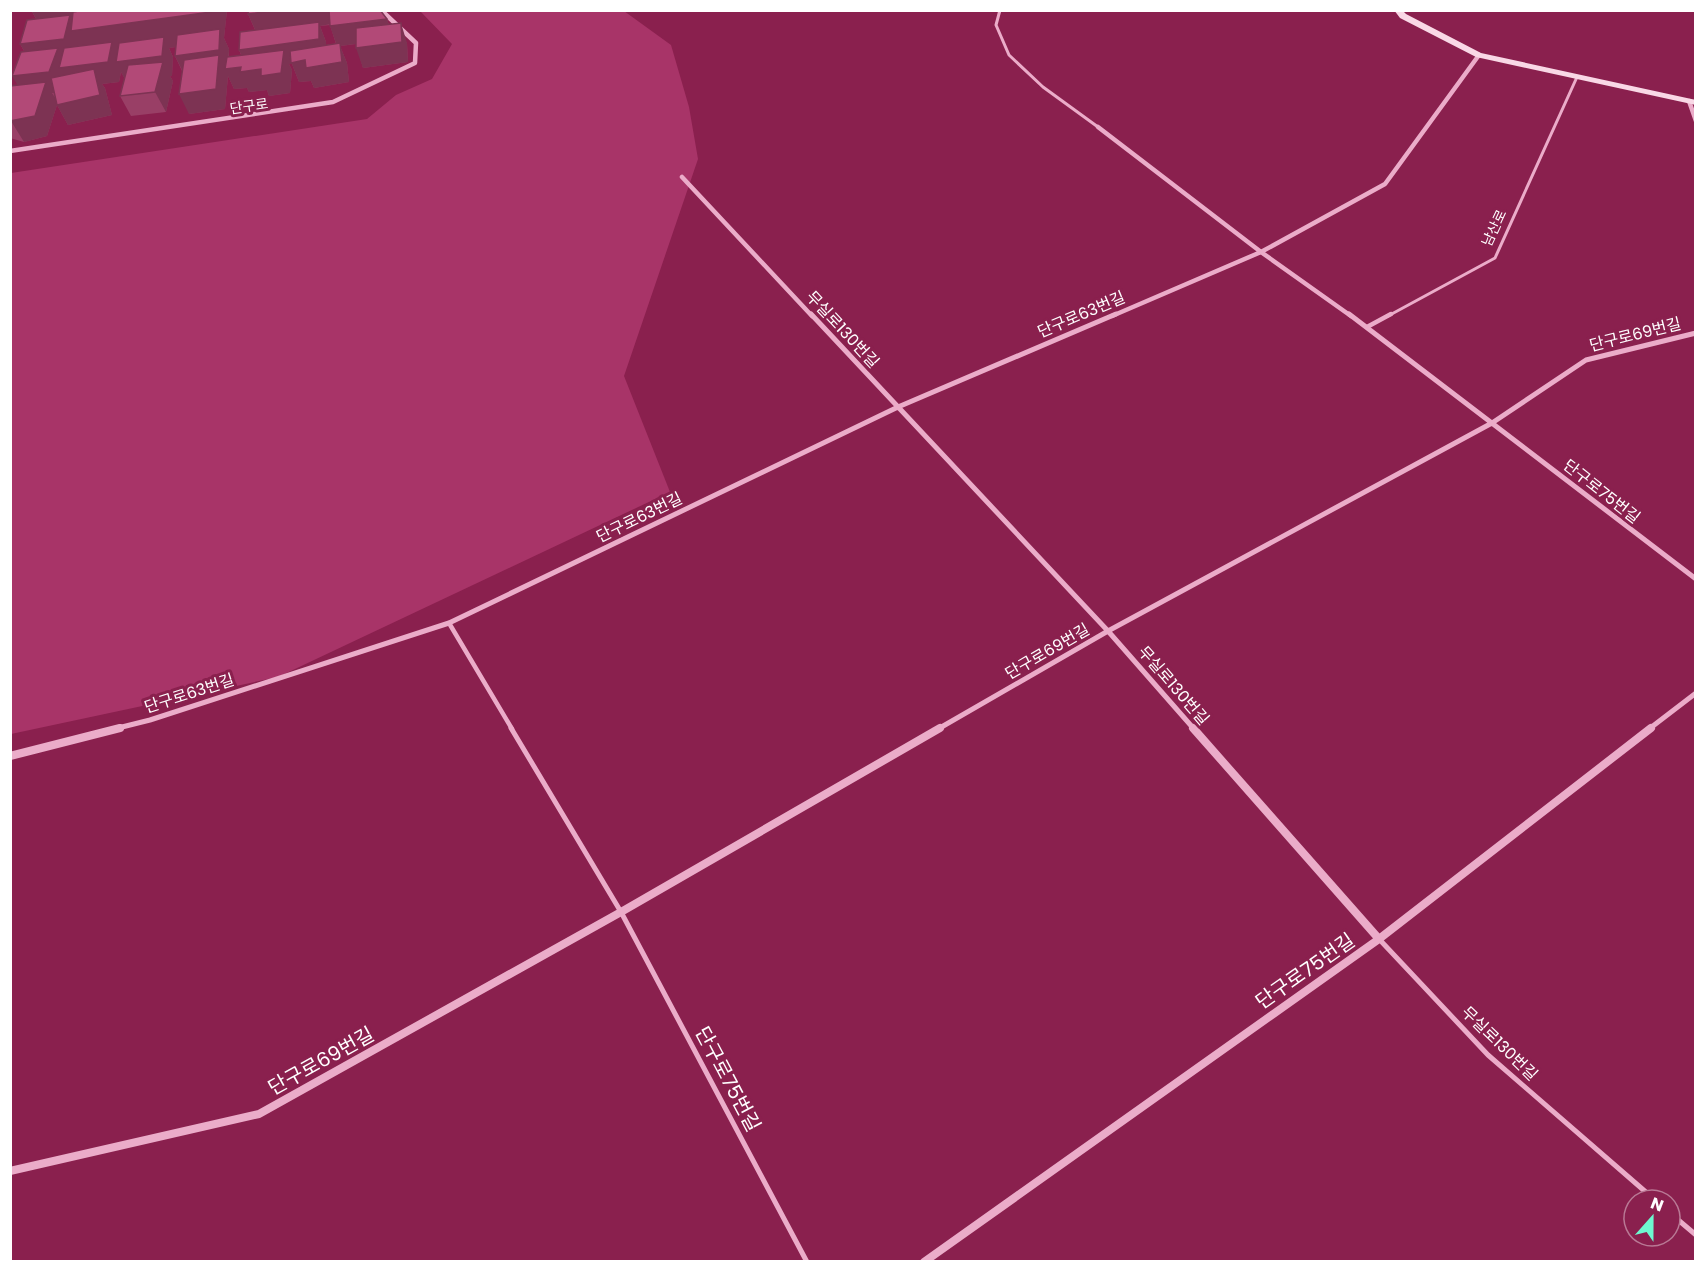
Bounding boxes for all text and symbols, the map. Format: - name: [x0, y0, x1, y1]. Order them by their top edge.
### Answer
- street label: 단구로: [228, 93, 270, 119]
- street label: 남산로: [1477, 206, 1511, 250]
- street label: 무실로130번길: [801, 286, 885, 373]
- street label: 단구로63번길: [1034, 286, 1129, 343]
- street label: 단구로69번길: [1587, 312, 1683, 357]
- street label: 단구로75번길: [1558, 454, 1645, 529]
- street label: 단구로63번길: [592, 487, 686, 548]
- street label: 단구로69번길: [1001, 618, 1094, 685]
- street label: 무실로130번길: [1133, 641, 1215, 730]
- street label: 단구로63번길: [141, 668, 237, 719]
- street label: 단구로75번길: [1250, 926, 1360, 1016]
- street label: 무실로130번길: [1456, 1001, 1543, 1086]
- street label: 단구로69번길: [263, 1020, 379, 1102]
- street label: 단구로75번길: [689, 1021, 767, 1137]
- north arrow: [1622, 1188, 1682, 1248]
- text: N: [1647, 1192, 1667, 1217]

